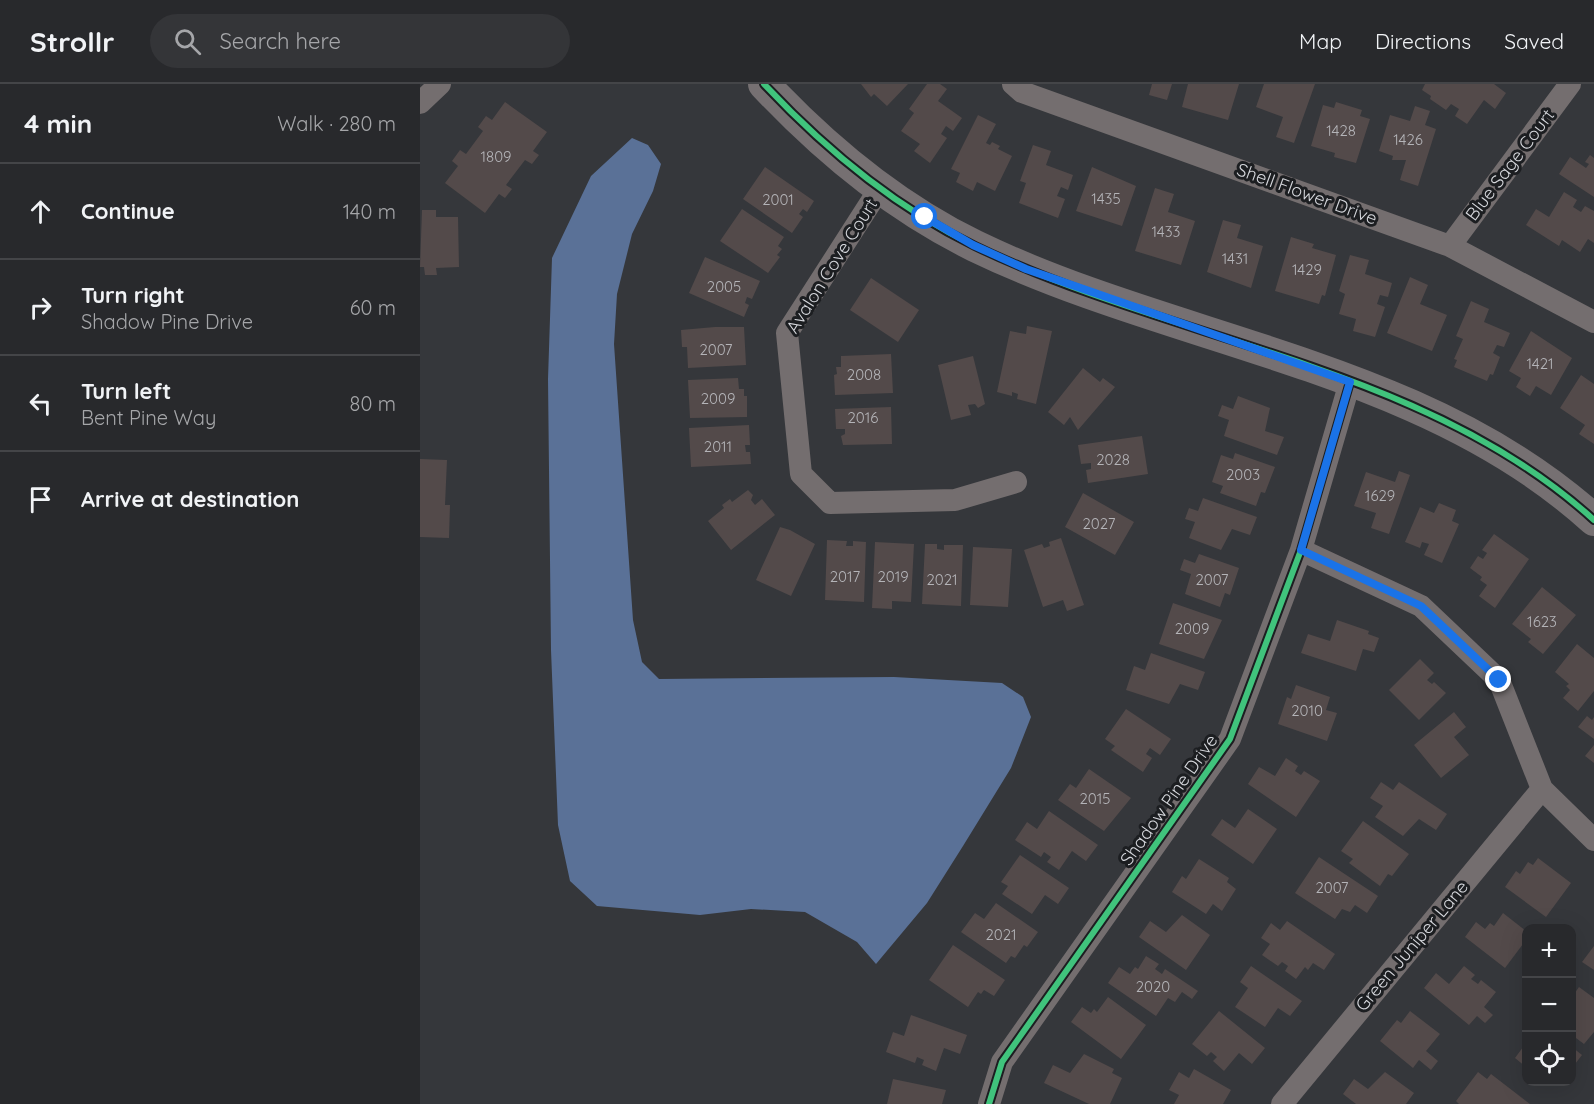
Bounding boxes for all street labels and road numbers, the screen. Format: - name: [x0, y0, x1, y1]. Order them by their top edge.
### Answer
- street label: Blue Sage Court: [1460, 104, 1559, 225]
- street label: Shell Flower Drive: [1234, 157, 1380, 230]
- street label: Avalon Cove Court: [781, 194, 882, 337]
- street label: Shadow Pine Drive: [1115, 730, 1222, 870]
- street label: Green Juniper Lane: [1350, 876, 1473, 1016]

